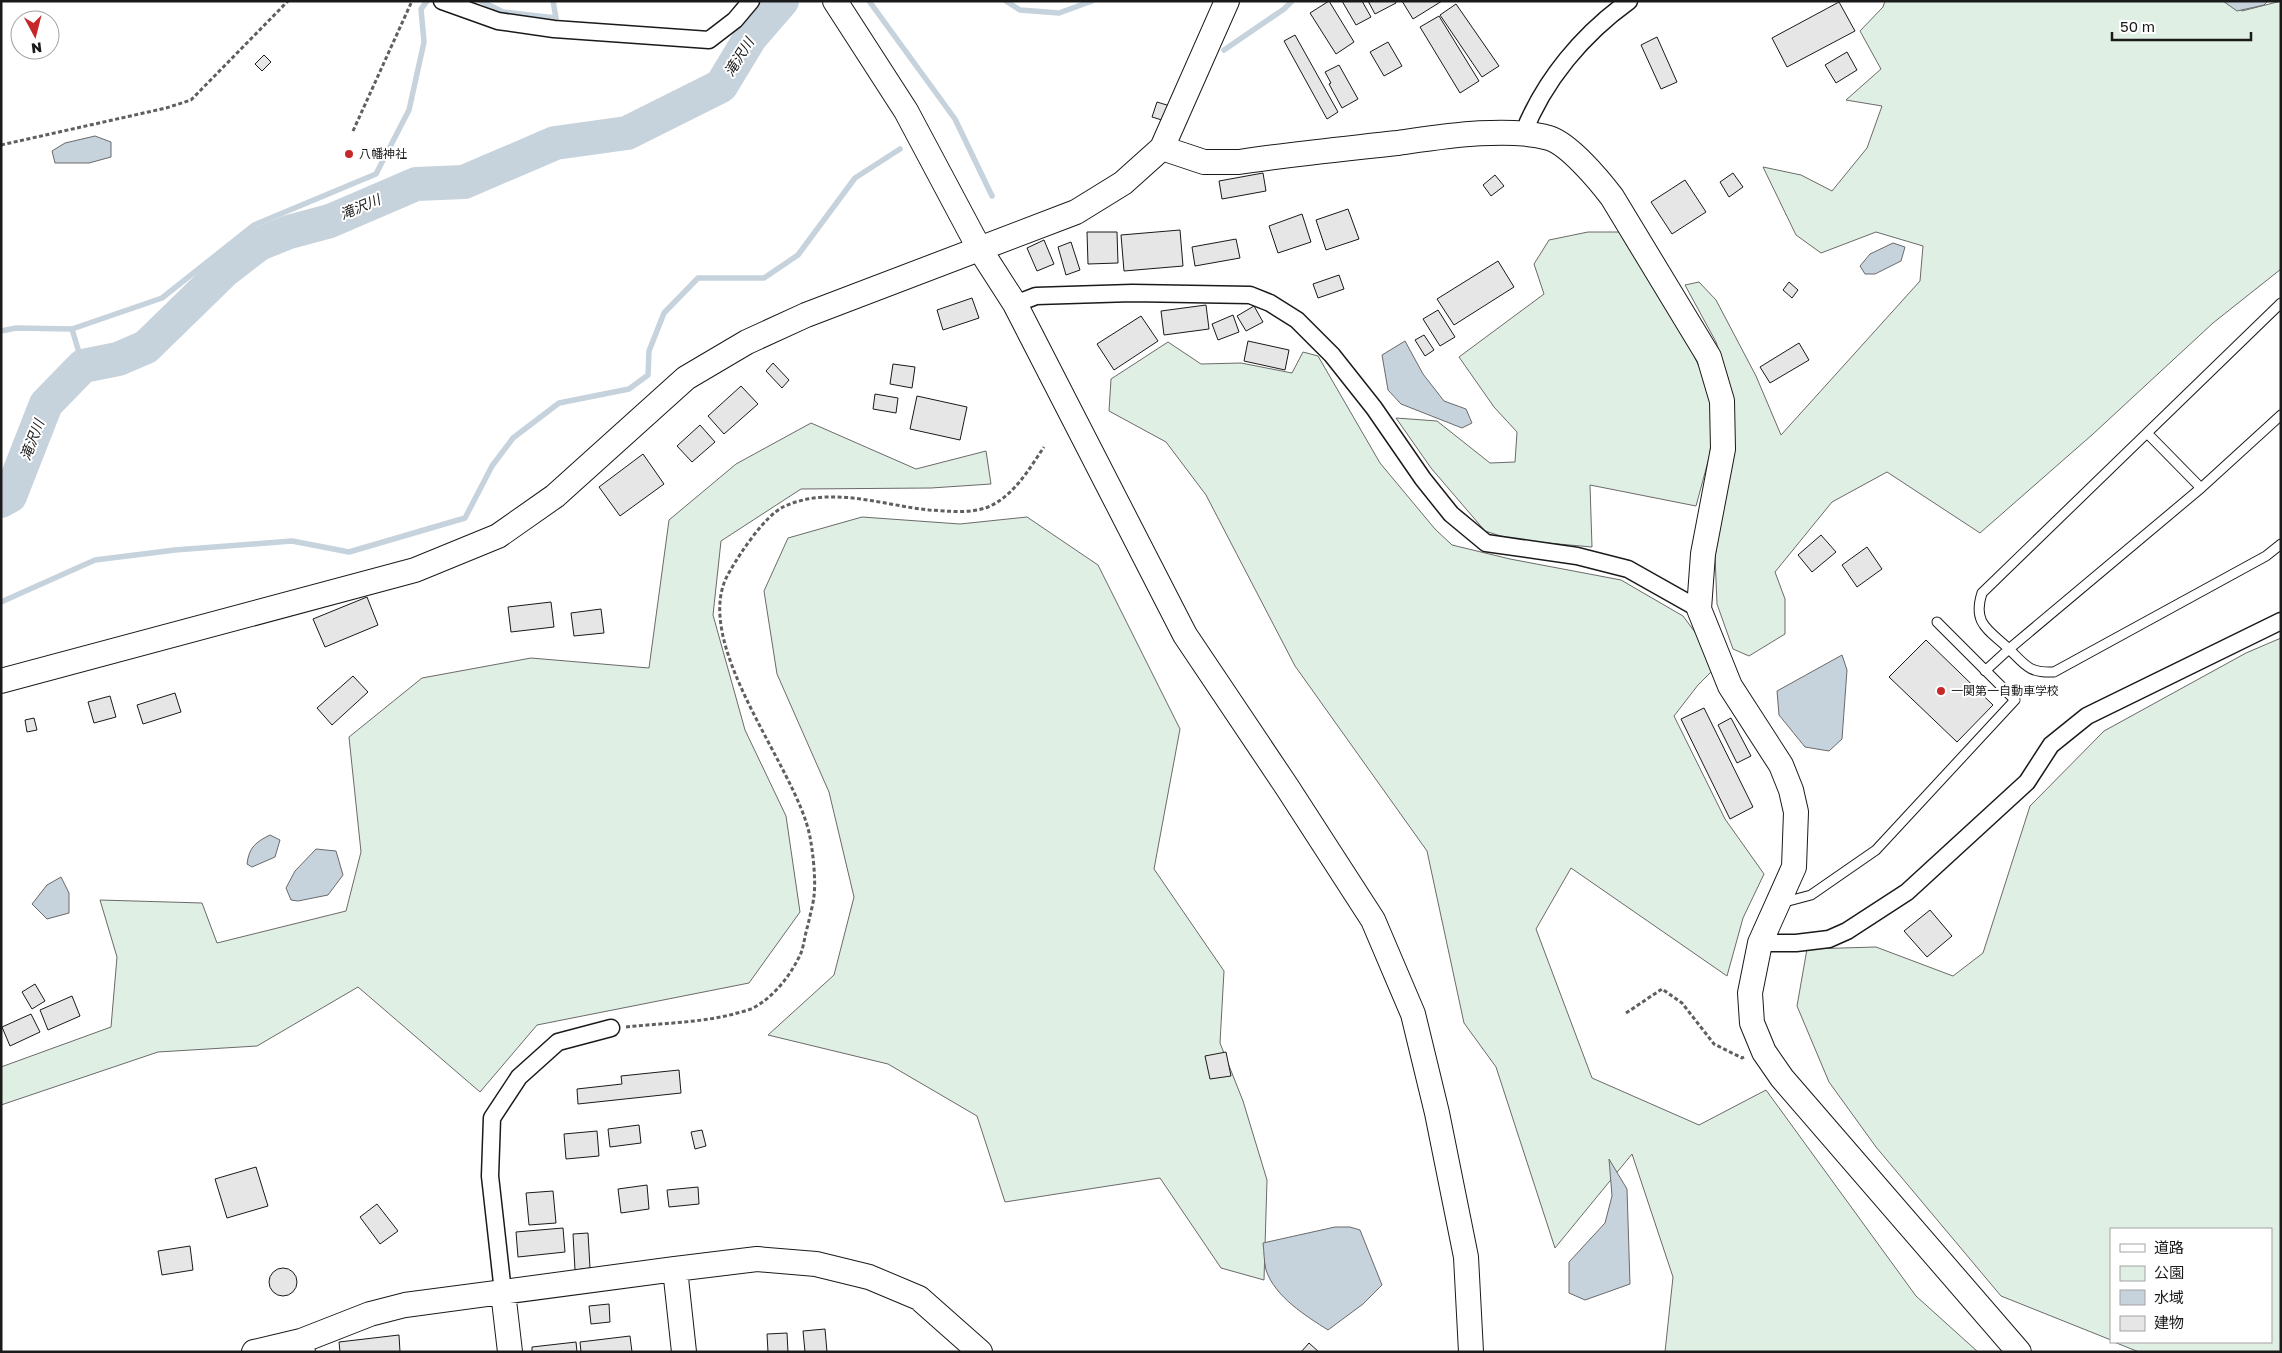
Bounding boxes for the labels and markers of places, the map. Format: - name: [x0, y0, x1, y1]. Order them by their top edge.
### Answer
- place label: 八幡神社: [359, 146, 407, 161]
- marker: 八幡神社: [343, 148, 355, 160]
- place label: 一関第一自動車学校: [1951, 683, 2059, 698]
- marker: 一関第一自動車学校: [1935, 685, 1947, 697]

